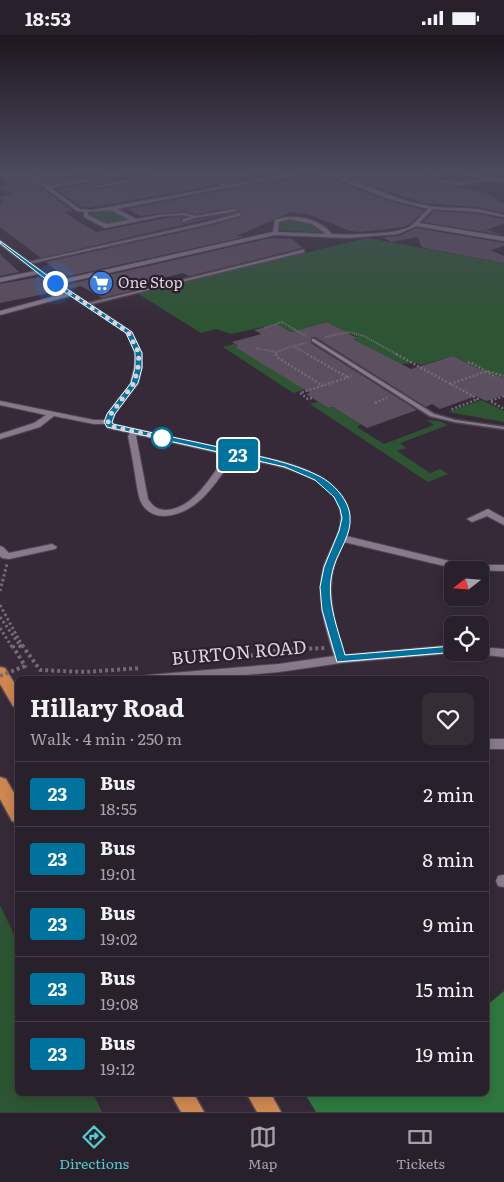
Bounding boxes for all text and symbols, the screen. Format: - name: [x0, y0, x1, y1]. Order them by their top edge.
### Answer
- text: 18:53: [25, 4, 71, 32]
- supermarket icon: One Stop: [88, 270, 114, 296]
- place label: One Stop: [118, 270, 183, 293]
- your location: [43, 271, 68, 296]
- unlabelled marker: [151, 427, 173, 449]
- line badge: 23: [216, 439, 260, 471]
- text: 23: [228, 441, 248, 468]
- north arrow: [444, 561, 489, 606]
- map controls: [444, 561, 489, 661]
- button: locate: [444, 616, 489, 661]
- street label: BURTON ROAD: [170, 632, 308, 671]
- text: Hillary Road: [30, 689, 184, 724]
- button: heart: [422, 693, 474, 745]
- text: Walk · 4 min · 250 m: [30, 726, 182, 750]
- text: Bus: [100, 768, 135, 796]
- text: 23: [48, 780, 67, 807]
- text: 2 min: [423, 780, 474, 808]
- text: 18:55: [100, 796, 137, 820]
- text: Bus: [100, 833, 135, 861]
- text: 23: [48, 845, 67, 872]
- text: 8 min: [422, 845, 474, 873]
- text: 19:01: [100, 861, 136, 885]
- text: Bus: [100, 898, 135, 926]
- text: 23: [48, 910, 67, 937]
- text: 9 min: [423, 910, 474, 938]
- text: 19:02: [100, 926, 137, 950]
- text: Bus: [100, 963, 135, 991]
- text: 23: [48, 975, 67, 1002]
- text: 15 min: [415, 975, 474, 1003]
- text: 19:08: [100, 991, 138, 1015]
- text: Bus: [100, 1028, 135, 1056]
- text: 23: [48, 1040, 67, 1067]
- text: 19 min: [415, 1040, 474, 1068]
- text: 19:12: [100, 1056, 135, 1080]
- tab: Directions: [59, 1123, 129, 1173]
- tab: Map: [248, 1123, 277, 1173]
- tab: Tickets: [396, 1123, 445, 1173]

